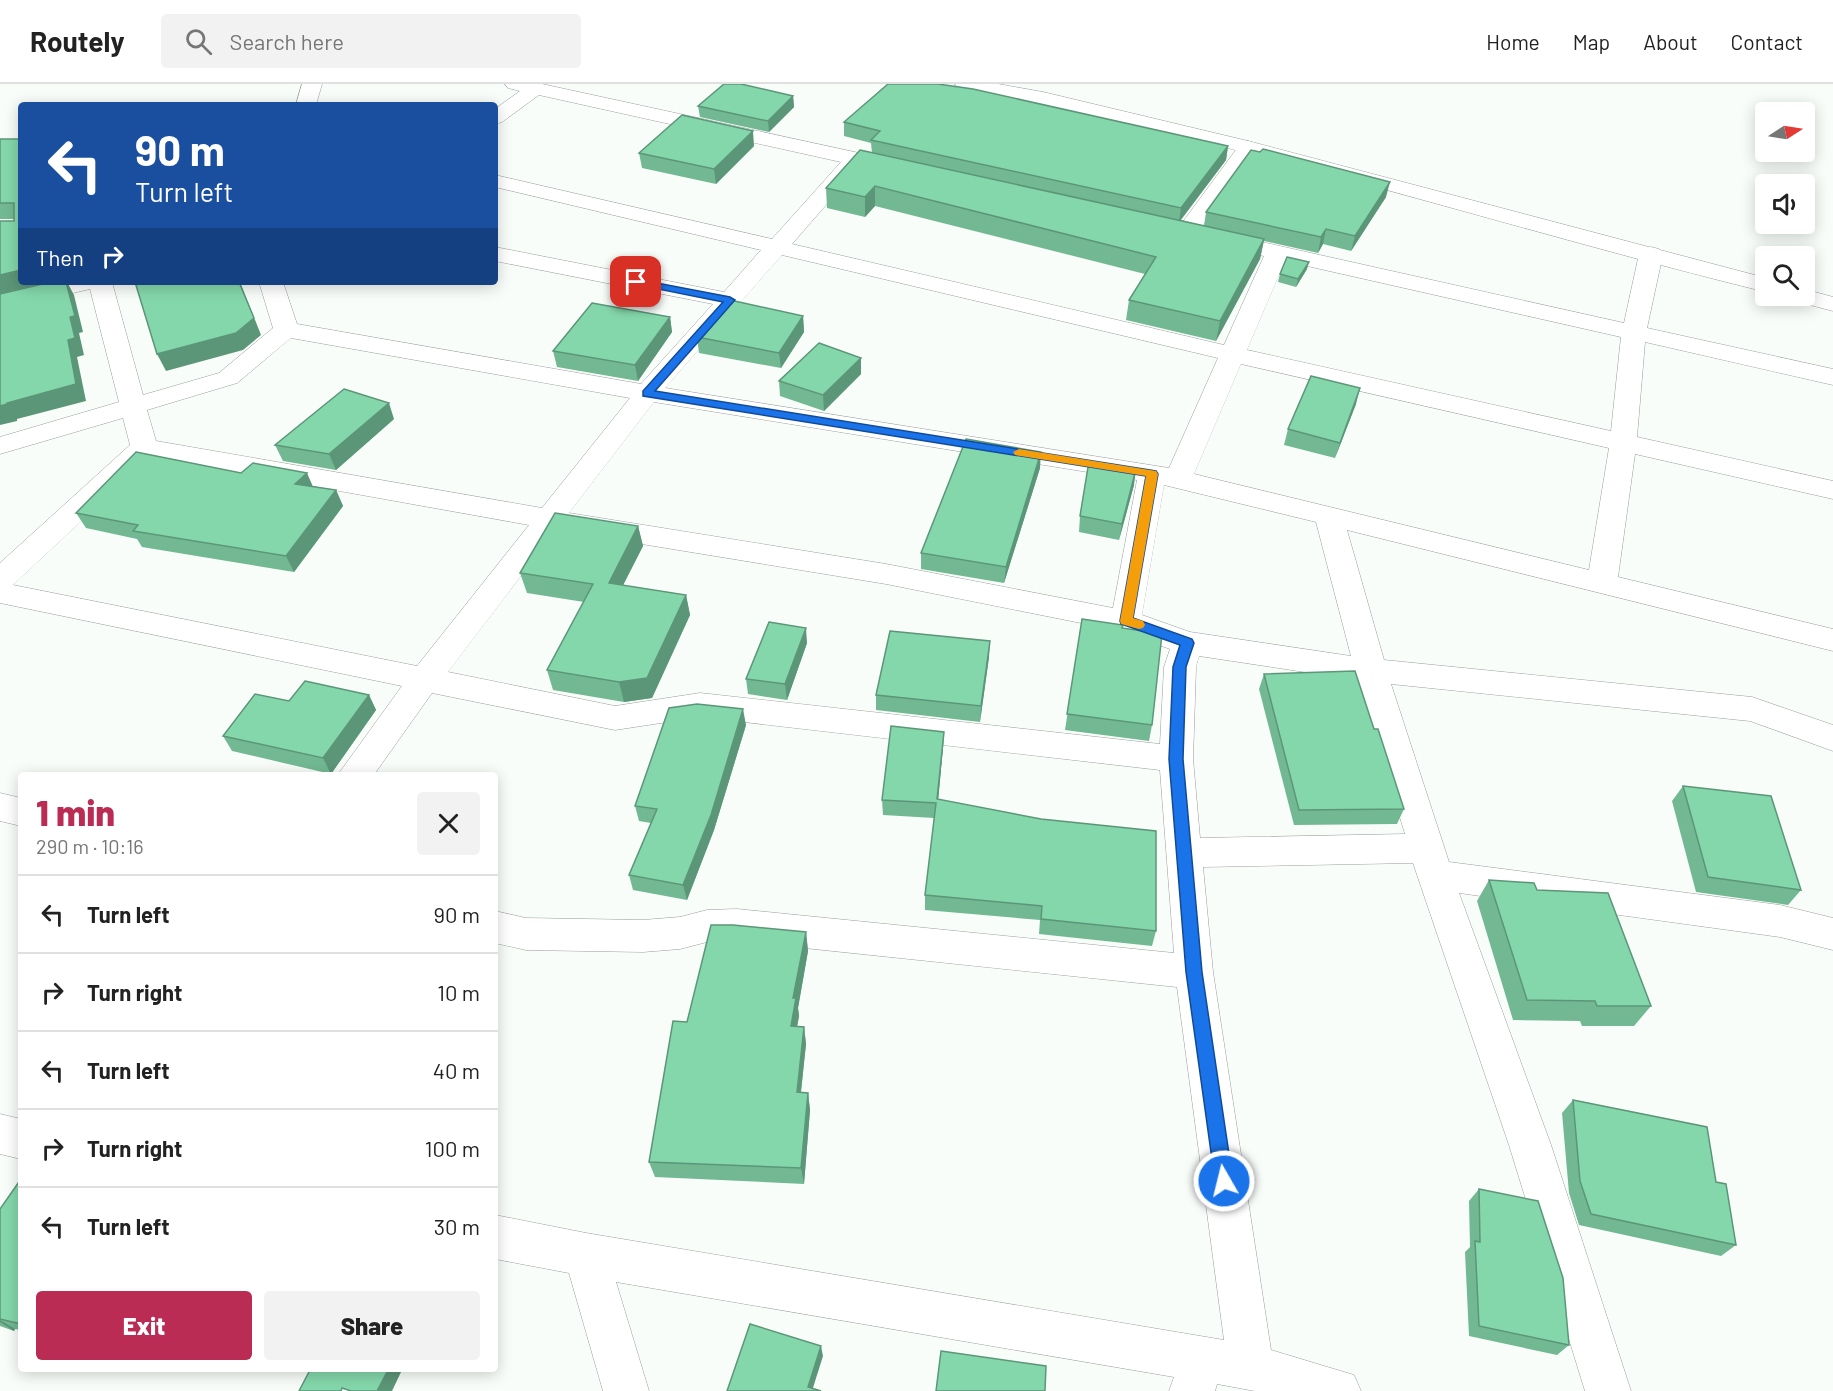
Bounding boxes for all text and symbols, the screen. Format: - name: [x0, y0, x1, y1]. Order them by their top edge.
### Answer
- search box: [161, 14, 581, 68]
- text: Routely: [30, 24, 125, 58]
- icon: search: [182, 25, 215, 58]
- text: Search here: [230, 28, 344, 54]
- text: Home: [1486, 29, 1540, 54]
- text: Map: [1573, 29, 1610, 54]
- text: About: [1643, 29, 1698, 54]
- text: Contact: [1731, 29, 1803, 54]
- north arrow: [1755, 102, 1815, 162]
- map controls: [1755, 102, 1815, 306]
- text: 90 m: [135, 124, 225, 174]
- icon: left: [36, 126, 114, 204]
- button: sound: [1755, 174, 1815, 234]
- text: Turn left: [135, 175, 233, 207]
- icon: right: [96, 240, 129, 273]
- text: Then: [36, 244, 84, 270]
- button: search: [1755, 246, 1815, 306]
- pin: [610, 256, 661, 307]
- icon: arrive: [619, 265, 652, 298]
- text: 1 min: [36, 790, 115, 833]
- button: close: [417, 792, 480, 855]
- text: 290 m · 10:16: [36, 834, 144, 858]
- icon: left: [36, 898, 69, 931]
- text: Turn left: [87, 901, 170, 927]
- text: 90 m: [434, 901, 480, 927]
- icon: right: [36, 976, 69, 1009]
- text: Turn right: [87, 979, 182, 1005]
- text: 10 m: [437, 979, 480, 1005]
- icon: left: [36, 1054, 69, 1087]
- text: Turn left: [87, 1057, 170, 1083]
- text: 40 m: [433, 1057, 480, 1083]
- icon: right: [36, 1132, 69, 1165]
- text: Turn right: [87, 1135, 182, 1161]
- text: 100 m: [425, 1135, 480, 1161]
- position arrow: [1192, 1149, 1256, 1213]
- icon: left: [36, 1210, 69, 1243]
- text: Turn left: [87, 1213, 170, 1239]
- text: 30 m: [434, 1213, 480, 1239]
- button: Exit: [36, 1291, 252, 1360]
- button: Share: [264, 1291, 480, 1360]

